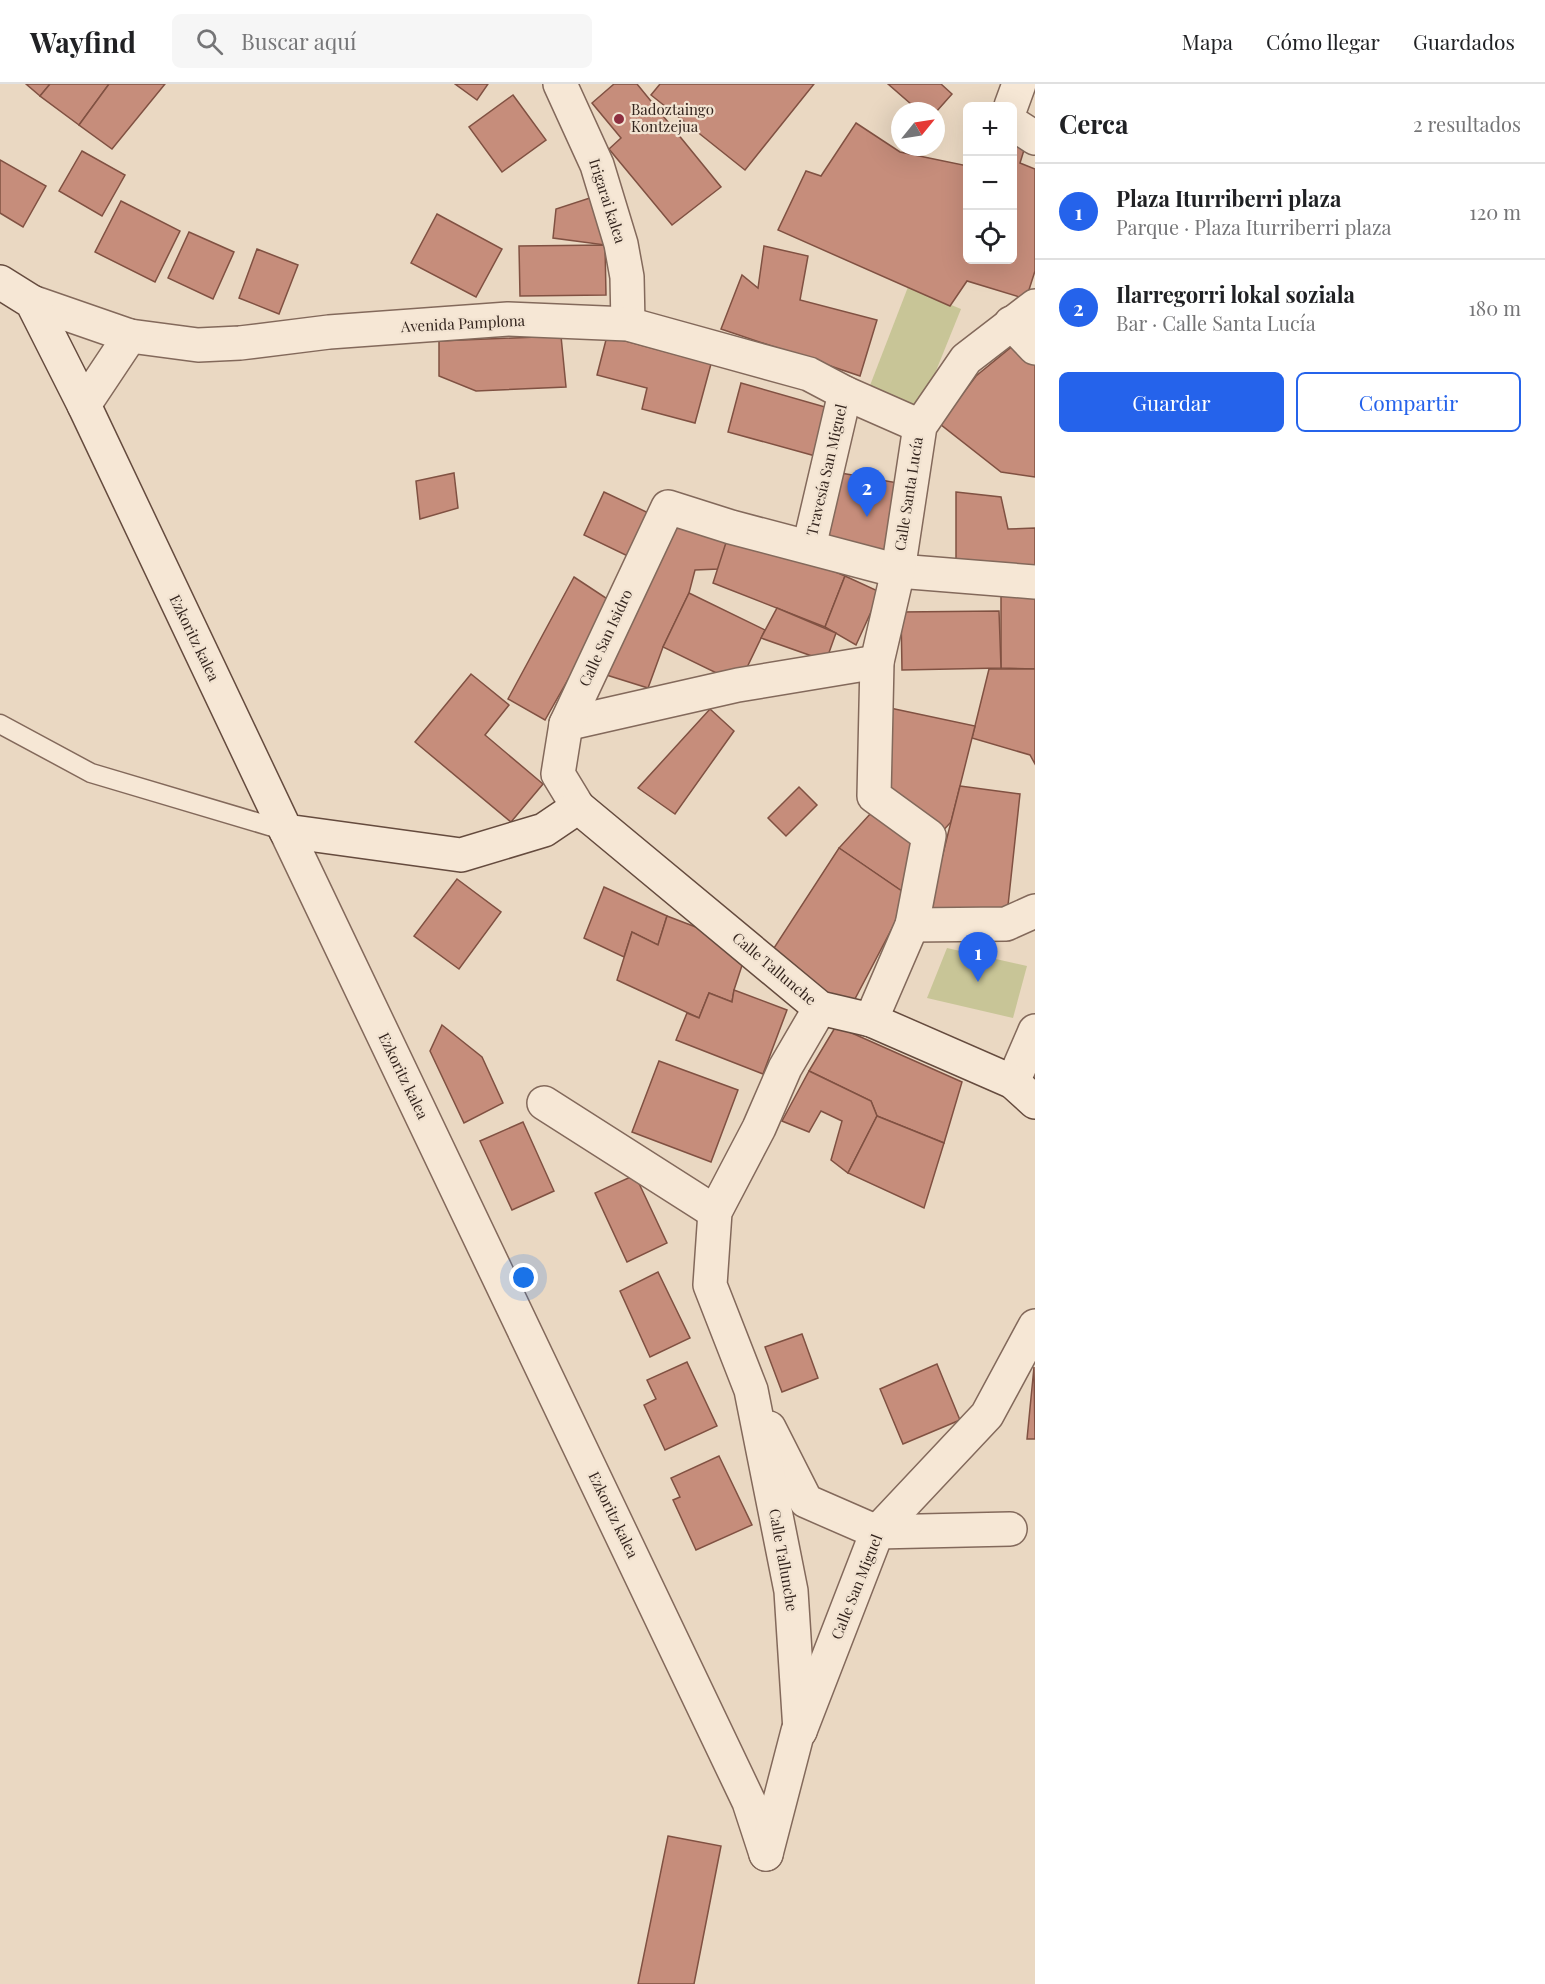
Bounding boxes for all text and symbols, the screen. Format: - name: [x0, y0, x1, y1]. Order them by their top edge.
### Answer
- search box: [172, 14, 592, 68]
- text: Wayfind: [30, 23, 136, 60]
- icon: search: [193, 25, 226, 58]
- text: Buscar aquí: [241, 26, 356, 56]
- text: Mapa: [1182, 27, 1233, 55]
- text: Cómo llegar: [1266, 27, 1380, 55]
- text: Guardados: [1413, 27, 1515, 55]
- place label: Badoztaingo Kontzejua: [631, 99, 714, 136]
- north arrow: [891, 102, 945, 156]
- map controls: [963, 102, 1017, 264]
- button: +: [963, 102, 1017, 156]
- text: Cerca: [1059, 106, 1128, 141]
- text: 2 resultados: [1413, 110, 1521, 137]
- marker: Badoztaingo Kontzejua: [612, 112, 626, 126]
- street label: Irigarai kalea: [585, 156, 631, 246]
- button: −: [963, 156, 1017, 210]
- text: Plaza Iturriberri plaza: [1116, 183, 1341, 213]
- text: 1: [1075, 198, 1082, 225]
- text: 120 m: [1469, 198, 1521, 225]
- button: locate: [963, 210, 1017, 264]
- text: Parque · Plaza Iturriberri plaza: [1116, 213, 1392, 240]
- text: Ilarregorri lokal soziala: [1116, 279, 1355, 309]
- text: 2: [1073, 294, 1084, 321]
- text: 180 m: [1468, 294, 1521, 321]
- text: Bar · Calle Santa Lucía: [1116, 309, 1316, 336]
- street label: Avenida Pamplona: [399, 310, 526, 336]
- button: Guardar: [1059, 372, 1284, 432]
- button: Compartir: [1296, 372, 1521, 432]
- street label: Travesía San Miguel: [801, 402, 851, 538]
- street label: Calle Santa Lucía: [889, 435, 927, 552]
- pin: 2: [848, 468, 886, 517]
- street label: Calle San Isidro: [574, 586, 636, 689]
- street label: Ezkoritz kalea: [165, 591, 225, 685]
- street label: Calle Tallunche: [728, 927, 821, 1009]
- pin: 1: [958, 932, 998, 982]
- street label: Ezkoritz kalea: [374, 1029, 434, 1123]
- your location: [509, 1263, 538, 1292]
- street label: Ezkoritz kalea: [584, 1468, 644, 1562]
- street label: Calle Tallunche: [765, 1507, 803, 1613]
- street label: Calle San Miguel: [826, 1531, 886, 1642]

